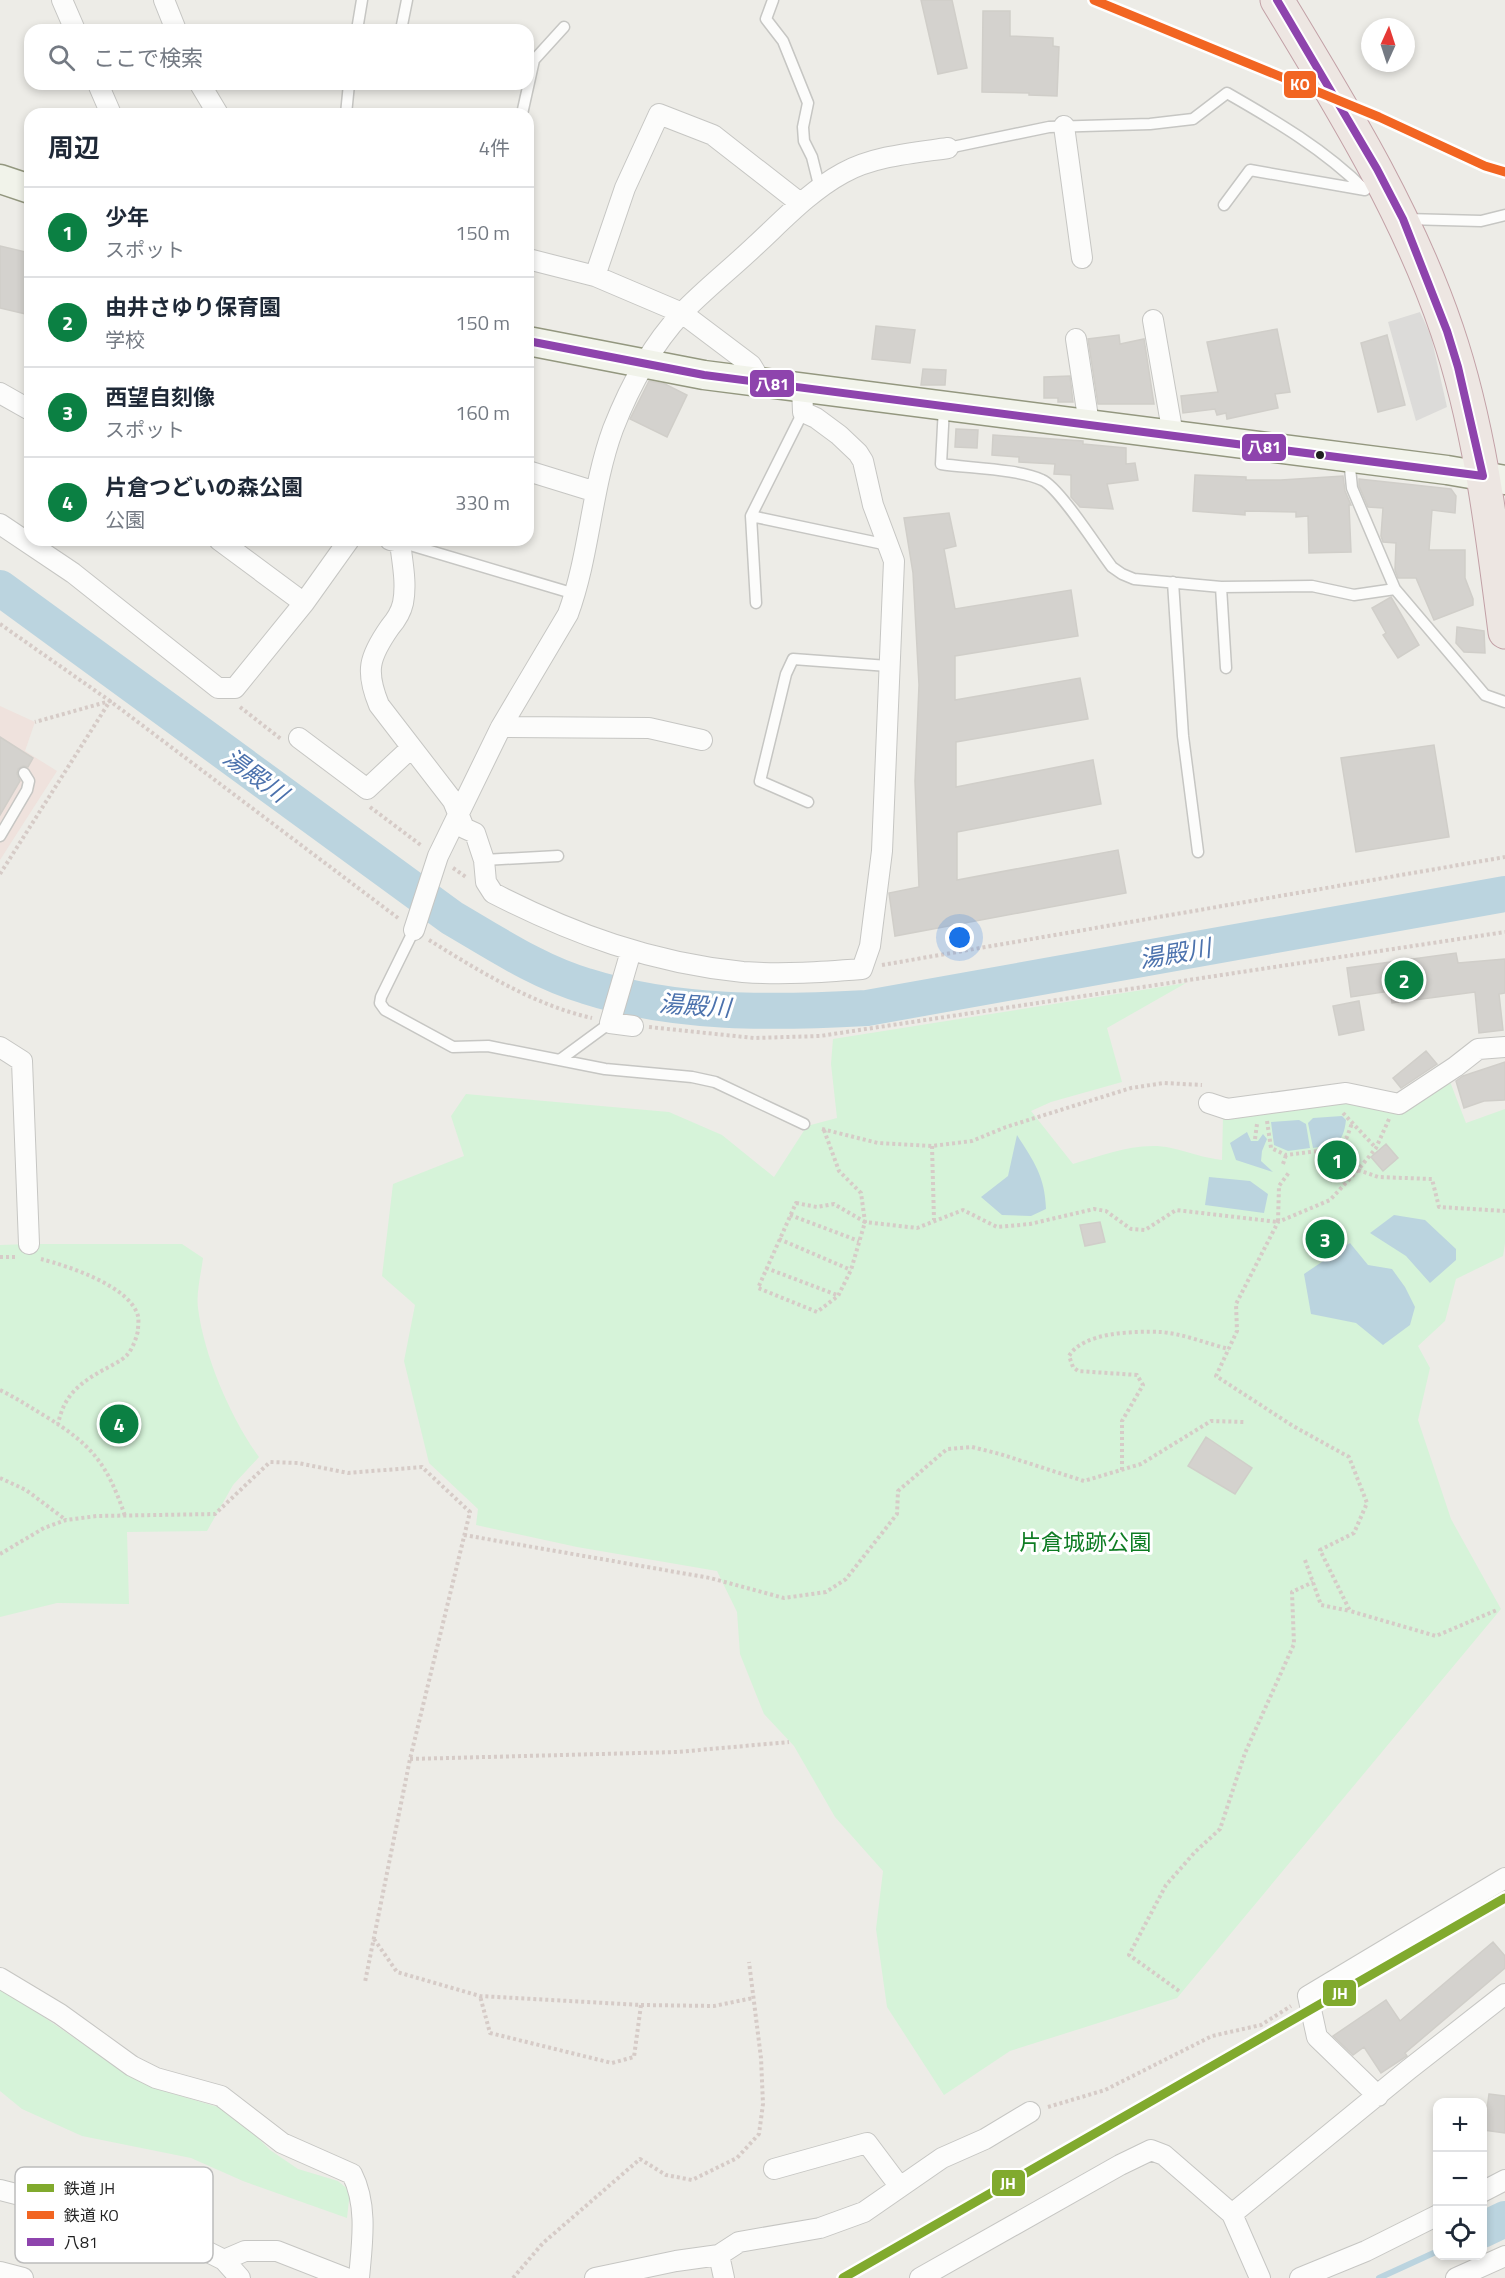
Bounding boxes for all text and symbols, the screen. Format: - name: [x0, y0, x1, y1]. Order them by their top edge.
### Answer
- north arrow: [1361, 18, 1415, 72]
- search box: [24, 24, 534, 90]
- icon: search: [45, 41, 78, 74]
- text: ここで検索: [93, 41, 203, 75]
- line badge: KO: [1283, 70, 1317, 99]
- text: KO: [1290, 72, 1310, 96]
- text: 周辺: [48, 128, 100, 167]
- text: 4件: [479, 132, 510, 163]
- text: 少年: [105, 200, 149, 234]
- text: 1: [62, 217, 73, 248]
- text: 150 m: [455, 217, 510, 248]
- text: スポット: [105, 234, 185, 265]
- text: 由井さゆり保育園: [105, 290, 281, 324]
- text: 2: [62, 307, 73, 338]
- text: 150 m: [455, 307, 510, 338]
- text: 学校: [105, 324, 145, 355]
- line badge: 八81: [749, 369, 795, 398]
- text: 八81: [755, 372, 789, 396]
- text: 西望自刻像: [105, 380, 215, 414]
- text: 3: [62, 397, 73, 428]
- text: 160 m: [455, 397, 510, 428]
- text: スポット: [105, 414, 185, 445]
- line badge: 八81: [1241, 433, 1287, 462]
- text: 八81: [1247, 435, 1281, 459]
- unlabelled marker: [1314, 449, 1326, 461]
- text: 片倉つどいの森公園: [105, 470, 303, 504]
- text: 4: [62, 487, 73, 518]
- text: 330 m: [455, 487, 510, 518]
- text: 公園: [105, 504, 145, 535]
- water label: 湯殿川: [216, 739, 298, 812]
- your location: [945, 923, 974, 952]
- water label: 湯殿川: [1136, 929, 1217, 977]
- pin: 2: [1384, 958, 1424, 1002]
- water label: 湯殿川: [658, 985, 735, 1026]
- pin: 1: [1318, 1138, 1356, 1182]
- pin: 3: [1306, 1216, 1344, 1262]
- pin: 4: [100, 1402, 138, 1446]
- park label: 片倉城跡公園: [1019, 1525, 1151, 1559]
- line badge: JH: [1322, 1979, 1357, 2007]
- text: JH: [1332, 1981, 1348, 2005]
- map controls: [1433, 2098, 1487, 2260]
- button: +: [1433, 2098, 1487, 2152]
- button: −: [1433, 2152, 1487, 2206]
- legend: [15, 2167, 213, 2263]
- line badge: JH: [991, 2169, 1026, 2197]
- text: JH: [1000, 2171, 1016, 2195]
- text: 鉄道 JH: [64, 2176, 115, 2200]
- text: 鉄道 KO: [64, 2203, 119, 2227]
- button: locate: [1433, 2206, 1487, 2260]
- text: 八81: [64, 2230, 98, 2254]

